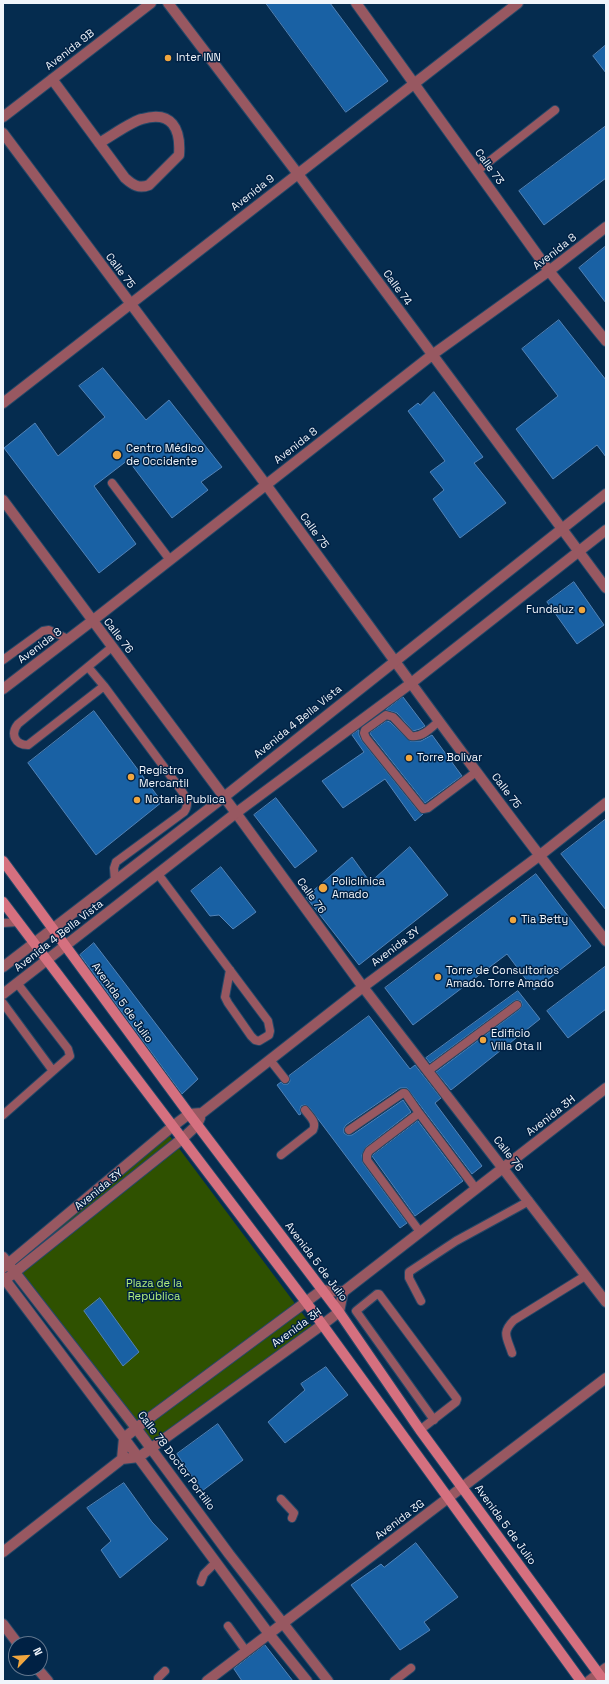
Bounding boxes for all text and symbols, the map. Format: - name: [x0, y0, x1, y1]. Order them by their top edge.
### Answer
- street label: Avenida 9B: [43, 27, 97, 73]
- place label: Inter INN: [176, 51, 221, 65]
- marker: Inter INN: [163, 53, 173, 63]
- street label: Calle 73: [472, 147, 506, 187]
- street label: Avenida 9: [229, 172, 277, 214]
- street label: Avenida 8: [531, 231, 579, 273]
- street label: Calle 75: [102, 251, 138, 291]
- street label: Calle 74: [380, 268, 414, 308]
- street label: Avenida 8: [272, 425, 320, 467]
- place label: Centro Médico de Occidente: [126, 442, 204, 468]
- marker: Centro Médico de Occidente: [111, 449, 123, 461]
- street label: Calle 75: [297, 511, 331, 551]
- place label: Fundaluz: [526, 603, 574, 617]
- marker: Fundaluz: [577, 605, 587, 615]
- street label: Calle 76: [100, 616, 136, 656]
- street label: Avenida 8: [15, 625, 65, 667]
- street label: Avenida 4 Bella Vista: [251, 683, 345, 761]
- place label: Torre Bolivar: [417, 751, 482, 765]
- marker: Torre Bolivar: [404, 753, 414, 763]
- place label: Registro Mercantil: [139, 764, 189, 790]
- street label: Calle 75: [488, 771, 524, 811]
- marker: Registro Mercantil: [126, 772, 136, 782]
- place label: Notaria Publica: [145, 793, 225, 807]
- marker: Notaria Publica: [132, 795, 142, 805]
- place label: Policlínica Amado: [332, 875, 385, 901]
- street label: Calle 76: [294, 876, 328, 916]
- marker: Policlínica Amado: [317, 882, 329, 894]
- street label: Avenida 4 Bella Vista: [12, 897, 106, 975]
- place label: Tia Betty: [521, 913, 568, 927]
- marker: Tia Betty: [508, 915, 518, 925]
- street label: Avenida 3Y: [369, 924, 423, 970]
- street label: Avenida 5 de Julio: [89, 960, 155, 1046]
- place label: Torre de Consultorios Amado. Torre Amado: [446, 964, 559, 990]
- marker: Torre de Consultorios Amado. Torre Amado: [433, 972, 443, 982]
- place label: Edificio Villa Ota II: [491, 1027, 542, 1053]
- marker: Edificio Villa Ota II: [478, 1035, 488, 1045]
- street label: Avenida 3H: [524, 1093, 578, 1139]
- street label: Calle 76: [490, 1134, 526, 1174]
- street label: Avenida 3Y: [72, 1167, 126, 1213]
- street label: Avenida 5 de Julio: [282, 1220, 350, 1304]
- park label: Plaza de la República: [126, 1277, 182, 1303]
- street label: Avenida 3H: [269, 1305, 325, 1351]
- street label: Calle 78 Doctor Portillo: [135, 1409, 217, 1513]
- street label: Avenida 5 de Julio: [472, 1482, 538, 1568]
- street label: Avenida 3G: [373, 1497, 427, 1543]
- north arrow: [8, 1636, 48, 1676]
- text: N: [30, 1645, 46, 1658]

